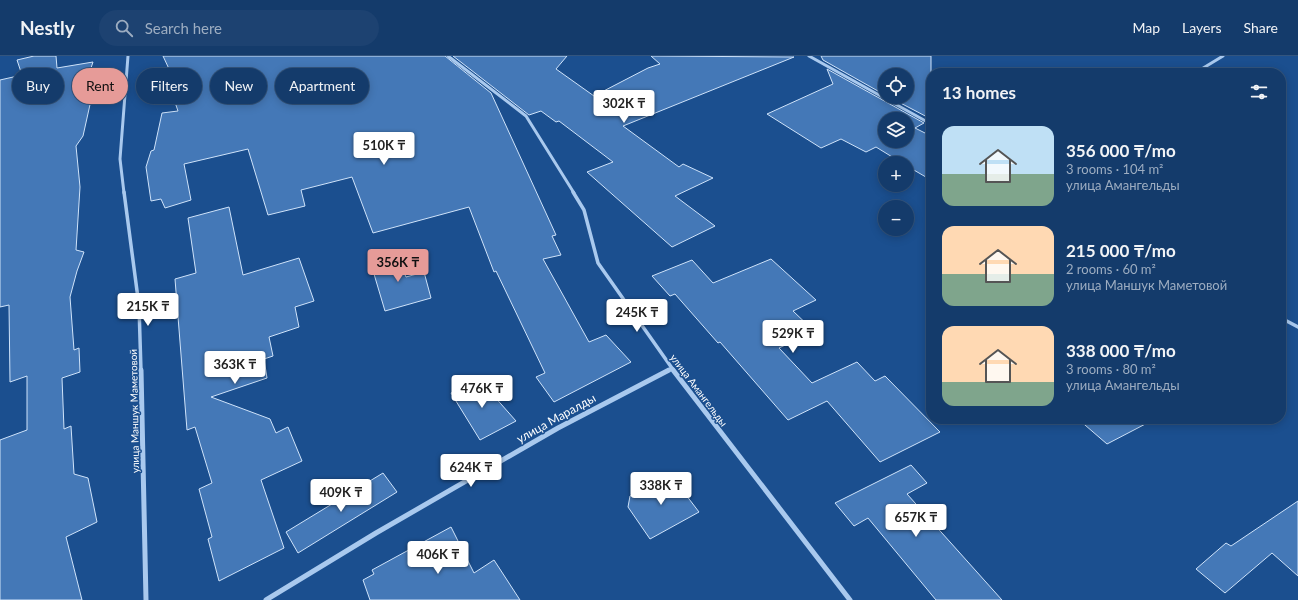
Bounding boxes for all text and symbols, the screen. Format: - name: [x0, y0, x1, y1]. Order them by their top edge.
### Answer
- search box: [99, 10, 379, 46]
- text: Nestly: [20, 16, 75, 39]
- icon: search: [113, 17, 135, 39]
- text: Search here: [145, 19, 222, 37]
- text: Map: [1132, 19, 1160, 36]
- text: Layers: [1182, 19, 1222, 36]
- text: Share: [1244, 19, 1278, 36]
- chip: Buy: [12, 68, 64, 104]
- chip: Rent: [72, 68, 128, 104]
- chip: Filters: [136, 68, 202, 104]
- chip: New: [210, 68, 267, 104]
- chip: Apartment: [275, 68, 369, 104]
- map controls: [878, 68, 914, 236]
- button: locate: [878, 68, 914, 104]
- icon: filters: [1248, 81, 1270, 103]
- text: 13 homes: [942, 82, 1016, 103]
- pin: 302K ₸: [591, 90, 657, 124]
- text: 302K ₸: [603, 95, 646, 111]
- button: layers: [878, 112, 914, 148]
- pin: 510K ₸: [351, 132, 417, 166]
- text: 510K ₸: [363, 137, 406, 153]
- text: 356 000 ₸/mo: [1066, 140, 1176, 161]
- icon: home: [974, 142, 1022, 190]
- button: +: [878, 156, 914, 192]
- text: 3 rooms · 104 m²: [1066, 161, 1163, 177]
- text: улица Амангельды: [1066, 177, 1180, 193]
- button: −: [878, 200, 914, 236]
- text: 215 000 ₸/mo: [1066, 240, 1176, 261]
- icon: home: [974, 242, 1022, 290]
- pin: 356K ₸: [365, 249, 431, 283]
- text: 356K ₸: [377, 254, 420, 270]
- text: 2 rooms · 60 m²: [1066, 261, 1156, 277]
- text: улица Маншук Маметовой: [1066, 277, 1227, 293]
- pin: 215K ₸: [115, 293, 181, 327]
- text: 215K ₸: [127, 298, 170, 314]
- pin: 245K ₸: [604, 299, 670, 333]
- text: 245K ₸: [616, 304, 659, 320]
- pin: 529K ₸: [760, 320, 826, 354]
- text: 529K ₸: [772, 325, 815, 341]
- text: 338 000 ₸/mo: [1066, 340, 1176, 361]
- icon: home: [974, 342, 1022, 390]
- street label: улица Маншук Маметовой: [127, 349, 141, 473]
- pin: 363K ₸: [202, 351, 268, 385]
- street label: улица Амангельды: [668, 351, 730, 429]
- text: 363K ₸: [214, 356, 257, 372]
- text: 3 rooms · 80 m²: [1066, 361, 1156, 377]
- pin: 476K ₸: [449, 375, 515, 409]
- text: улица Амангельды: [1066, 377, 1180, 393]
- text: 476K ₸: [461, 380, 504, 396]
- street label: улица Маралды: [514, 390, 598, 446]
- pin: 624K ₸: [438, 454, 504, 488]
- text: 624K ₸: [450, 459, 493, 475]
- pin: 338K ₸: [628, 472, 694, 506]
- text: 338K ₸: [640, 477, 683, 493]
- pin: 409K ₸: [308, 479, 374, 513]
- text: 409K ₸: [320, 484, 363, 500]
- pin: 657K ₸: [883, 504, 949, 538]
- text: 657K ₸: [895, 509, 938, 525]
- pin: 406K ₸: [405, 541, 471, 575]
- text: 406K ₸: [417, 546, 460, 562]

